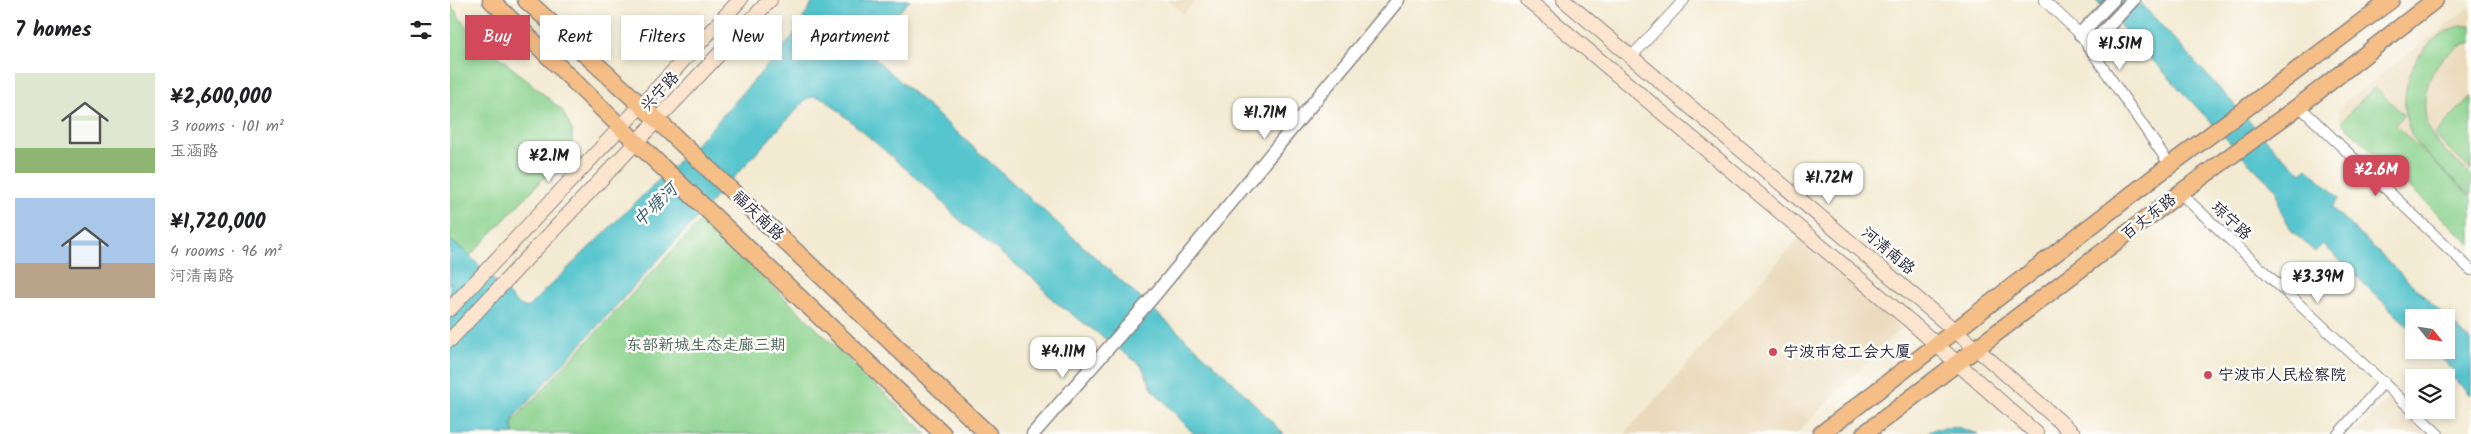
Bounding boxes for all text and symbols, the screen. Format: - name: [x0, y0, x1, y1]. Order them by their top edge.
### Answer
- text: 7 homes: [15, 14, 92, 47]
- chip: Buy: [465, 15, 530, 60]
- chip: Rent: [540, 15, 611, 60]
- chip: Filters: [621, 15, 704, 60]
- chip: New: [714, 15, 782, 60]
- chip: Apartment: [792, 15, 908, 60]
- icon: filters: [407, 16, 435, 44]
- pin: ¥1.51M: [2079, 28, 2161, 71]
- text: ¥1.51M: [2098, 32, 2142, 57]
- street label: 兴宁路: [634, 66, 686, 118]
- text: ¥2,600,000: [170, 81, 271, 114]
- icon: home: [55, 93, 115, 153]
- pin: ¥1.71M: [1224, 98, 1306, 140]
- text: ¥1.71M: [1244, 101, 1286, 126]
- text: 3 rooms · 101 m²: [170, 114, 284, 139]
- text: 玉涵路: [170, 139, 218, 164]
- pin: ¥2.1M: [514, 140, 584, 183]
- text: ¥2.1M: [529, 144, 569, 169]
- pin: ¥2.6M: [2341, 154, 2411, 197]
- text: ¥2.6M: [2354, 158, 2398, 183]
- pin: ¥1.72M: [1788, 162, 1870, 205]
- text: ¥1.72M: [1805, 166, 1853, 191]
- water label: 中塘河: [627, 175, 688, 235]
- street label: 福庆南路: [726, 185, 790, 247]
- street label: 百丈东路: [2116, 187, 2182, 247]
- street label: 琼宁路: [2205, 195, 2257, 247]
- text: ¥1,720,000: [170, 206, 266, 239]
- icon: home: [55, 218, 115, 278]
- street label: 河清南路: [1855, 221, 1921, 281]
- text: 4 rooms · 96 m²: [170, 239, 282, 264]
- pin: ¥3.39M: [2277, 262, 2359, 304]
- text: 河清南路: [170, 264, 234, 289]
- text: ¥3.39M: [2292, 265, 2344, 290]
- north arrow: [2405, 309, 2455, 359]
- map controls: [2405, 309, 2455, 419]
- park label: 东部新城生态走廊三期: [626, 333, 786, 358]
- pin: ¥4.11M: [1022, 336, 1104, 379]
- text: ¥4.11M: [1041, 340, 1085, 365]
- place label: 宁波市总工会大厦: [1783, 340, 1911, 365]
- marker: 宁波市总工会大厦: [1767, 346, 1779, 358]
- place label: 宁波市人民检察院: [2218, 363, 2346, 388]
- marker: 宁波市人民检察院: [2202, 369, 2214, 381]
- button: layers: [2405, 369, 2455, 419]

